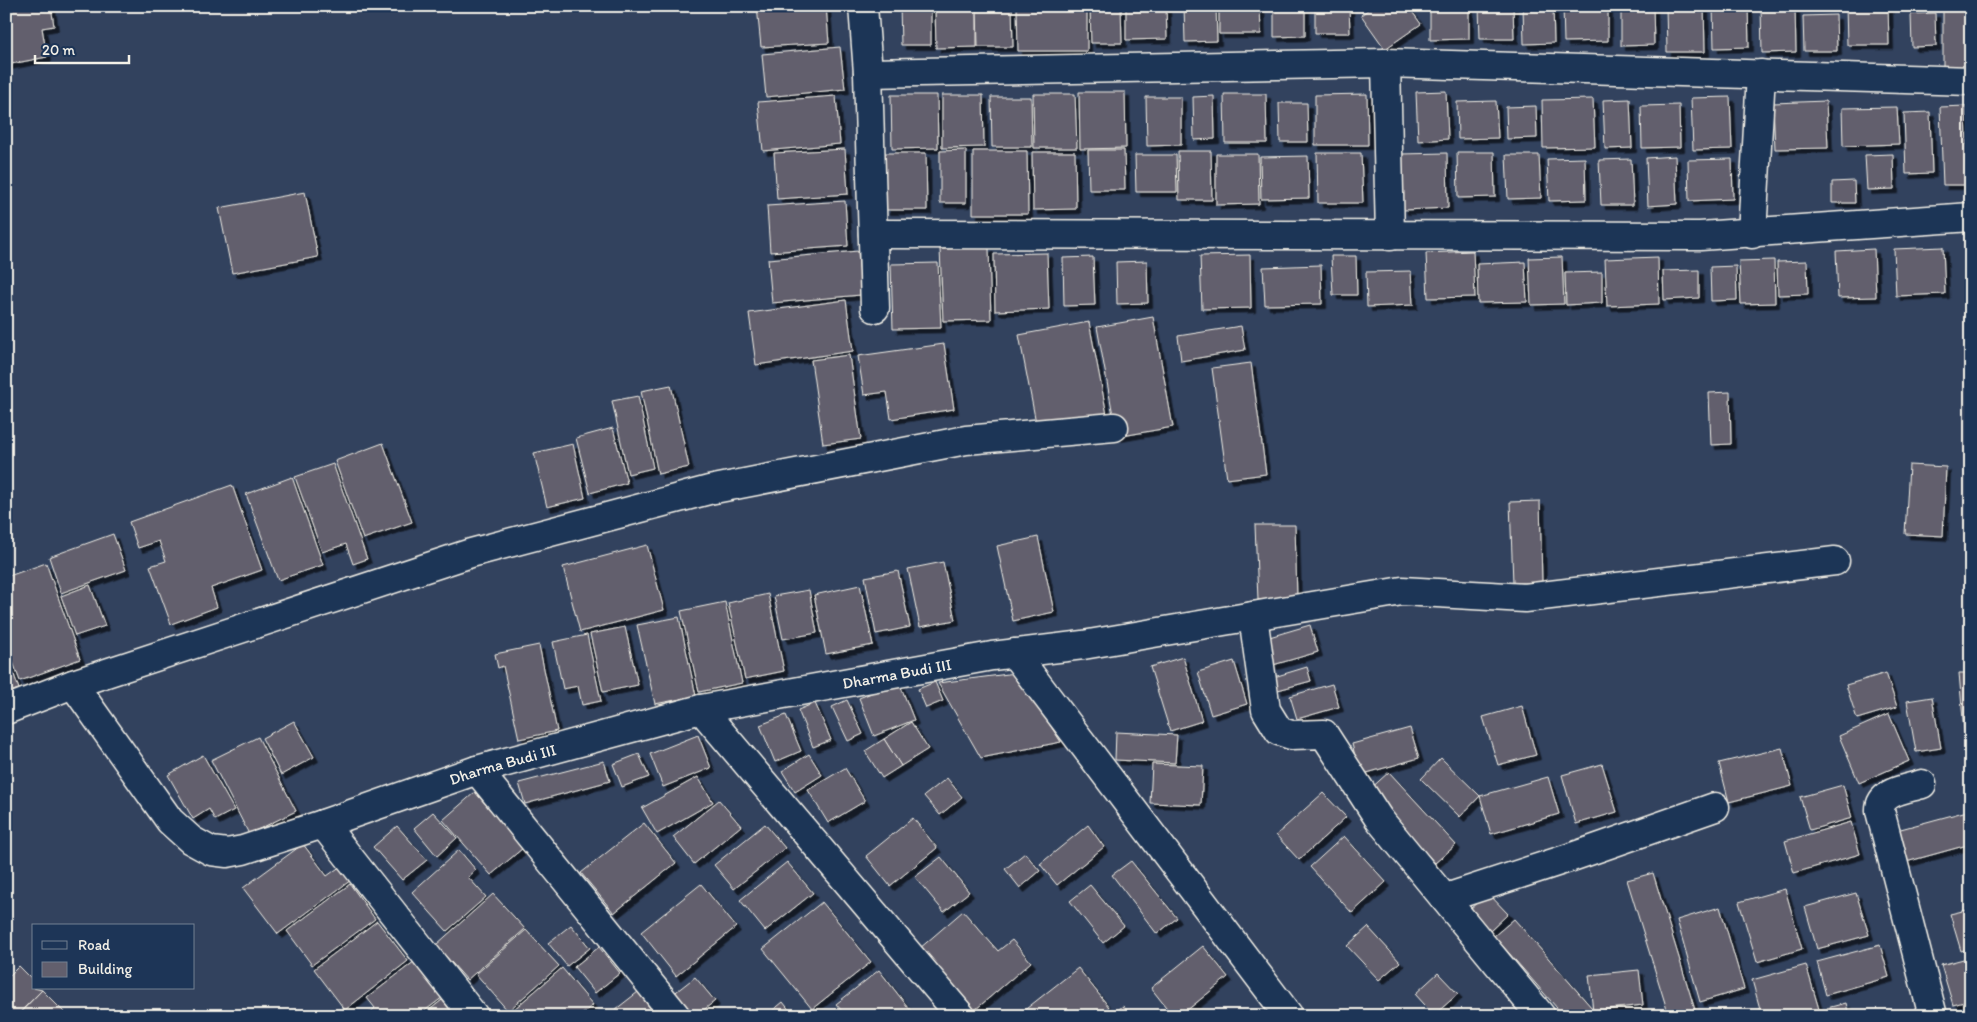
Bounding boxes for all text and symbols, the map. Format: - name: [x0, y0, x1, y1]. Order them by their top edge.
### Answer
- scale bar: [35, 32, 129, 64]
- text: 20 m: [42, 41, 76, 59]
- street label: Dharma Budi III: [841, 654, 953, 693]
- street label: Dharma Budi III: [447, 739, 558, 789]
- legend: [32, 924, 195, 990]
- text: Road: [78, 936, 111, 954]
- text: Building: [78, 960, 132, 978]

